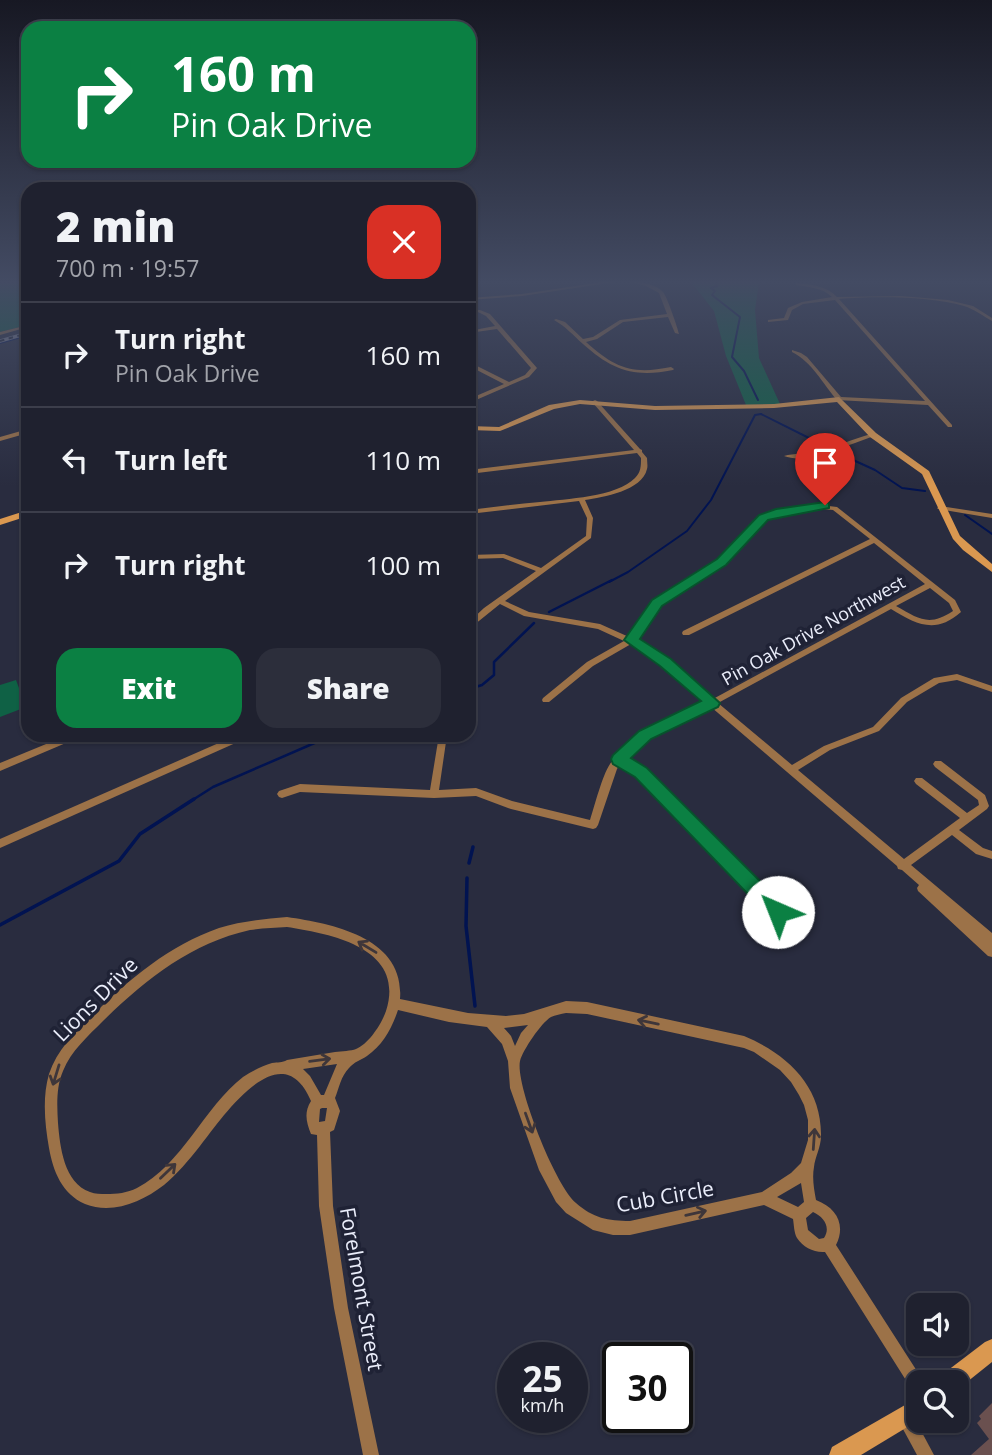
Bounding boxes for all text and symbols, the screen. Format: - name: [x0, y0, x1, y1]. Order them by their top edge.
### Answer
- text: 160 m: [171, 40, 316, 106]
- icon: right: [56, 49, 147, 140]
- text: Pin Oak Drive: [171, 103, 372, 146]
- text: 2 min: [56, 197, 175, 254]
- button: close: [367, 205, 441, 279]
- text: 700 m · 19:57: [56, 252, 199, 284]
- text: Turn right: [115, 321, 246, 357]
- icon: right: [56, 336, 94, 374]
- text: 160 m: [366, 337, 441, 373]
- text: Pin Oak Drive: [115, 357, 260, 389]
- pin: [795, 433, 855, 505]
- icon: left: [56, 441, 94, 479]
- text: Turn left: [115, 442, 227, 478]
- text: 110 m: [366, 442, 441, 478]
- icon: arrive: [806, 444, 844, 482]
- icon: right: [56, 546, 94, 584]
- text: Turn right: [115, 547, 246, 583]
- text: 100 m: [366, 547, 441, 583]
- street label: Pin Oak Drive Northwest: [717, 570, 909, 690]
- button: Exit: [56, 648, 242, 728]
- button: Share: [256, 648, 441, 728]
- position arrow: [741, 875, 815, 949]
- one-way arrow: [358, 940, 378, 954]
- street label: Lions Drive: [47, 951, 143, 1047]
- one-way arrow: [637, 1014, 660, 1028]
- one-way arrow: [308, 1054, 330, 1067]
- one-way arrow: [49, 1063, 62, 1085]
- one-way arrow: [524, 1112, 536, 1134]
- one-way arrow: [808, 1128, 821, 1150]
- one-way arrow: [159, 1162, 176, 1179]
- street label: Cub Circle: [614, 1174, 716, 1218]
- street label: Forelmont Street: [334, 1205, 390, 1373]
- one-way arrow: [684, 1206, 707, 1220]
- map controls: [906, 1293, 969, 1433]
- button: sound: [906, 1293, 969, 1356]
- speed limit sign: 30: [602, 1342, 693, 1433]
- text: 25: [522, 1355, 563, 1402]
- button: search: [906, 1370, 969, 1433]
- text: km/h: [521, 1393, 564, 1417]

